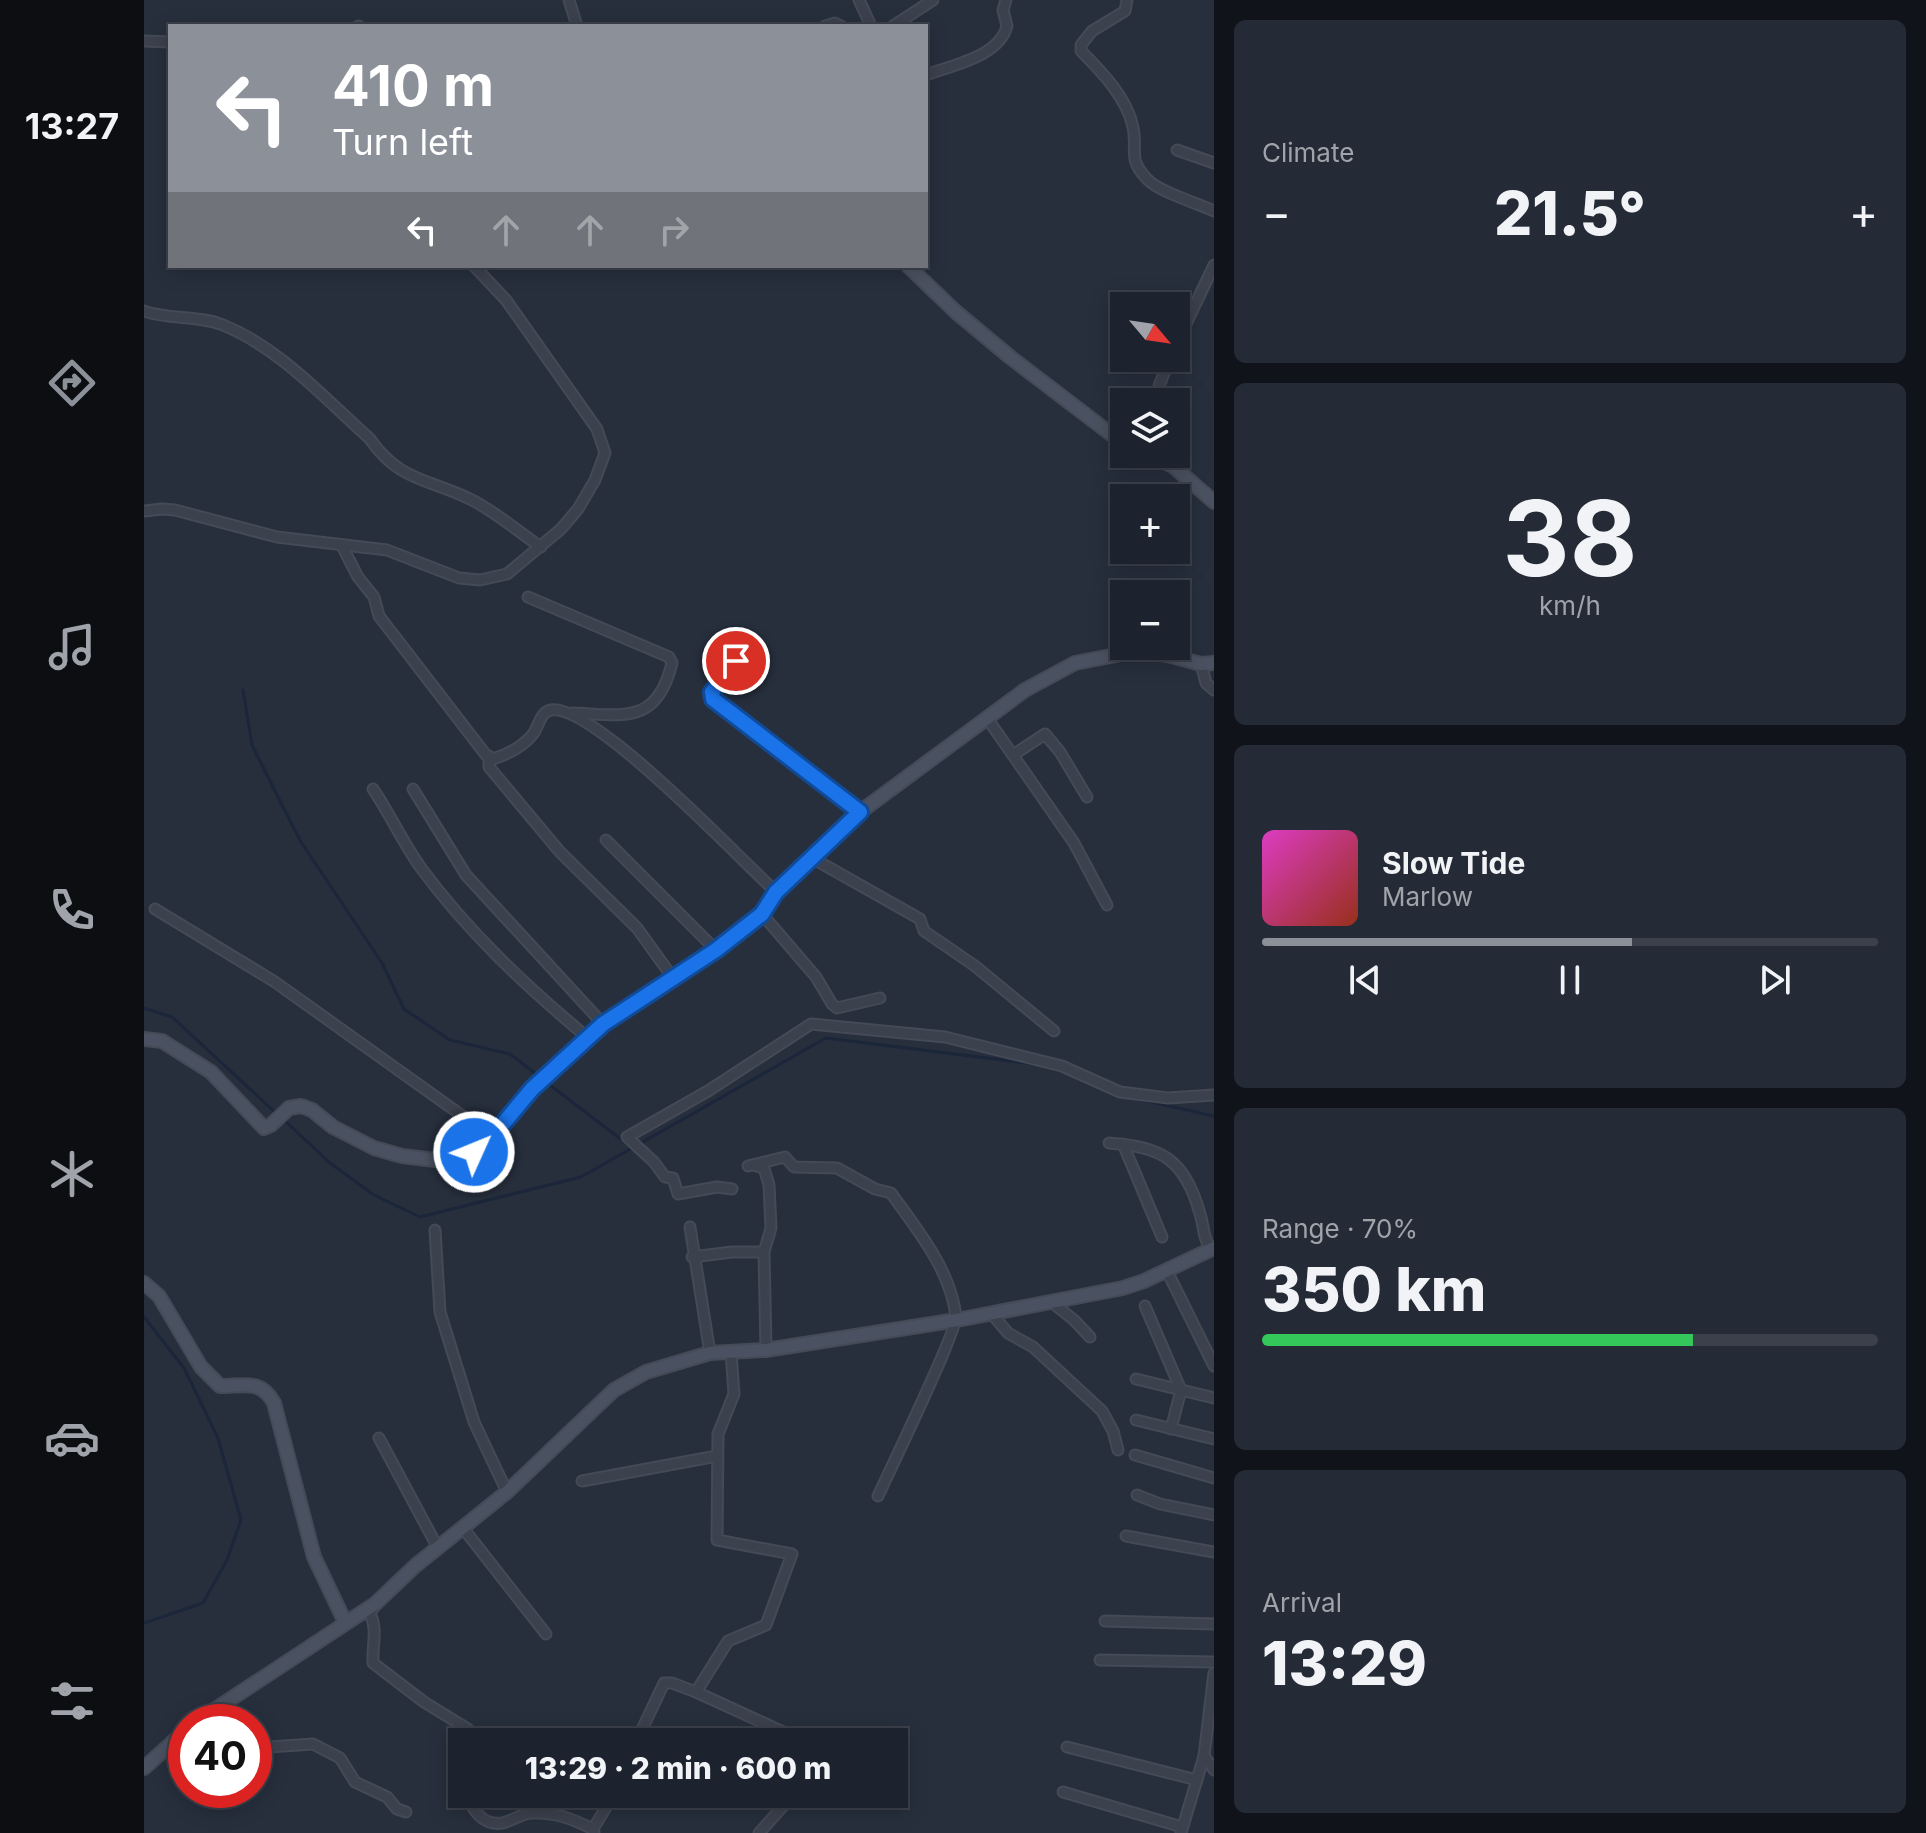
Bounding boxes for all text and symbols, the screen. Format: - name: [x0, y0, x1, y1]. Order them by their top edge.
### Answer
- text: 410 m: [332, 52, 494, 120]
- icon: left: [200, 56, 304, 160]
- text: 13:27: [25, 104, 119, 148]
- text: Turn left: [332, 120, 473, 164]
- text: Climate: [1262, 137, 1354, 168]
- text: 21.5°: [1494, 177, 1646, 249]
- text: −: [1262, 186, 1291, 240]
- text: +: [1849, 186, 1878, 240]
- icon: left: [400, 208, 444, 252]
- icon: ahead: [484, 208, 528, 252]
- icon: ahead: [568, 208, 612, 252]
- icon: right: [652, 208, 696, 252]
- north arrow: [1110, 292, 1190, 372]
- map controls: [1110, 292, 1190, 660]
- icon: directions: [44, 355, 100, 411]
- button: layers: [1110, 388, 1190, 468]
- text: 38: [1503, 475, 1637, 601]
- button: +: [1110, 484, 1190, 564]
- button: −: [1110, 580, 1190, 660]
- text: km/h: [1539, 590, 1601, 621]
- icon: music: [44, 619, 100, 675]
- pin: [702, 627, 770, 695]
- icon: arrive: [714, 639, 758, 683]
- text: Slow Tide: [1382, 845, 1525, 881]
- text: Marlow: [1382, 881, 1473, 912]
- icon: phone: [44, 882, 100, 938]
- icon: previous: [1343, 958, 1387, 1002]
- icon: pause: [1548, 958, 1592, 1002]
- icon: next: [1753, 958, 1797, 1002]
- position arrow: [432, 1110, 516, 1194]
- icon: climate: [44, 1146, 100, 1202]
- text: Range · 70%: [1262, 1213, 1418, 1244]
- text: 350 km: [1262, 1253, 1486, 1325]
- icon: car: [44, 1410, 100, 1466]
- text: Arrival: [1262, 1587, 1342, 1618]
- text: 13:29: [1262, 1627, 1427, 1699]
- icon: filters: [44, 1673, 100, 1729]
- speed limit sign: 40: [168, 1704, 272, 1808]
- text: 13:29 · 2 min · 600 m: [525, 1750, 831, 1786]

